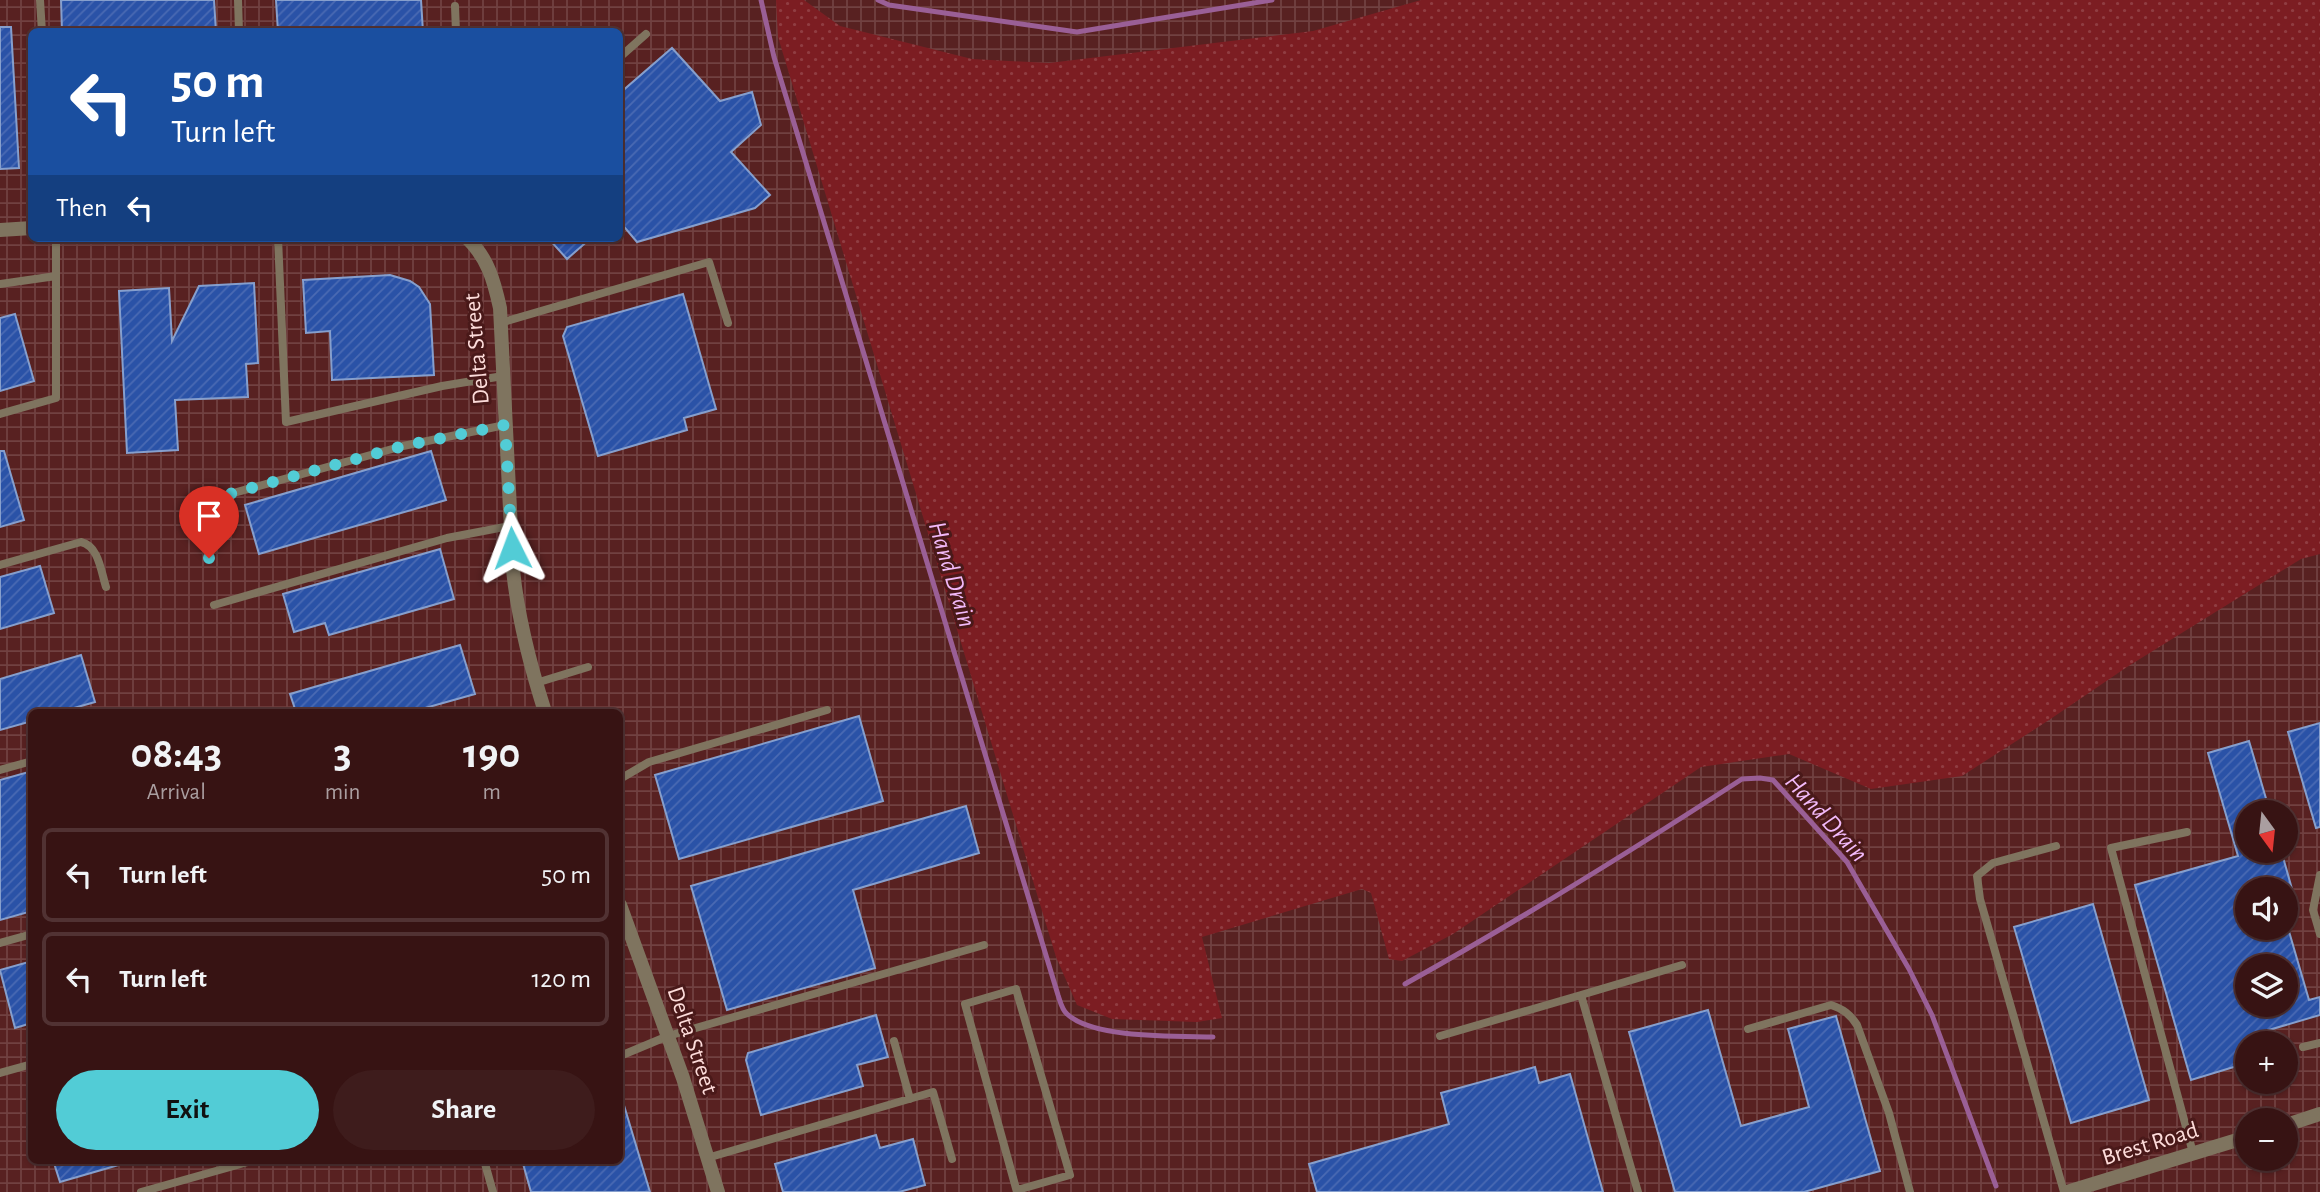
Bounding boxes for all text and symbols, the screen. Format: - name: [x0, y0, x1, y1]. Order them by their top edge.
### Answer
- icon: left: [56, 56, 147, 147]
- text: 50 m: [171, 58, 265, 107]
- text: Turn left: [171, 116, 275, 148]
- icon: left: [121, 189, 159, 227]
- text: Then: [56, 195, 107, 221]
- street label: Delta Street: [460, 292, 494, 406]
- pin: [179, 486, 239, 558]
- icon: arrive: [190, 497, 228, 535]
- position arrow: [475, 511, 549, 585]
- water label: Hand Drain: [924, 518, 980, 630]
- text: 08:43: [131, 733, 222, 775]
- text: 3: [333, 733, 352, 775]
- text: 190: [463, 733, 520, 775]
- water label: Hand Drain: [1780, 768, 1872, 867]
- text: Arrival: [147, 781, 206, 804]
- text: min: [325, 781, 360, 804]
- text: m: [483, 781, 501, 804]
- north arrow: [2235, 800, 2298, 863]
- map controls: [2235, 800, 2298, 1171]
- icon: left: [60, 856, 98, 894]
- text: Turn left: [119, 862, 207, 888]
- text: 50 m: [541, 862, 591, 888]
- button: sound: [2235, 877, 2298, 940]
- button: layers: [2235, 954, 2298, 1017]
- icon: left: [60, 960, 98, 998]
- text: Turn left: [119, 966, 207, 992]
- text: 120 m: [531, 966, 591, 992]
- street label: Delta Street: [663, 984, 722, 1097]
- button: +: [2235, 1031, 2298, 1094]
- button: Exit: [56, 1070, 319, 1150]
- button: Share: [333, 1070, 595, 1150]
- button: −: [2235, 1108, 2298, 1171]
- street label: Brest Road: [2099, 1118, 2201, 1170]

